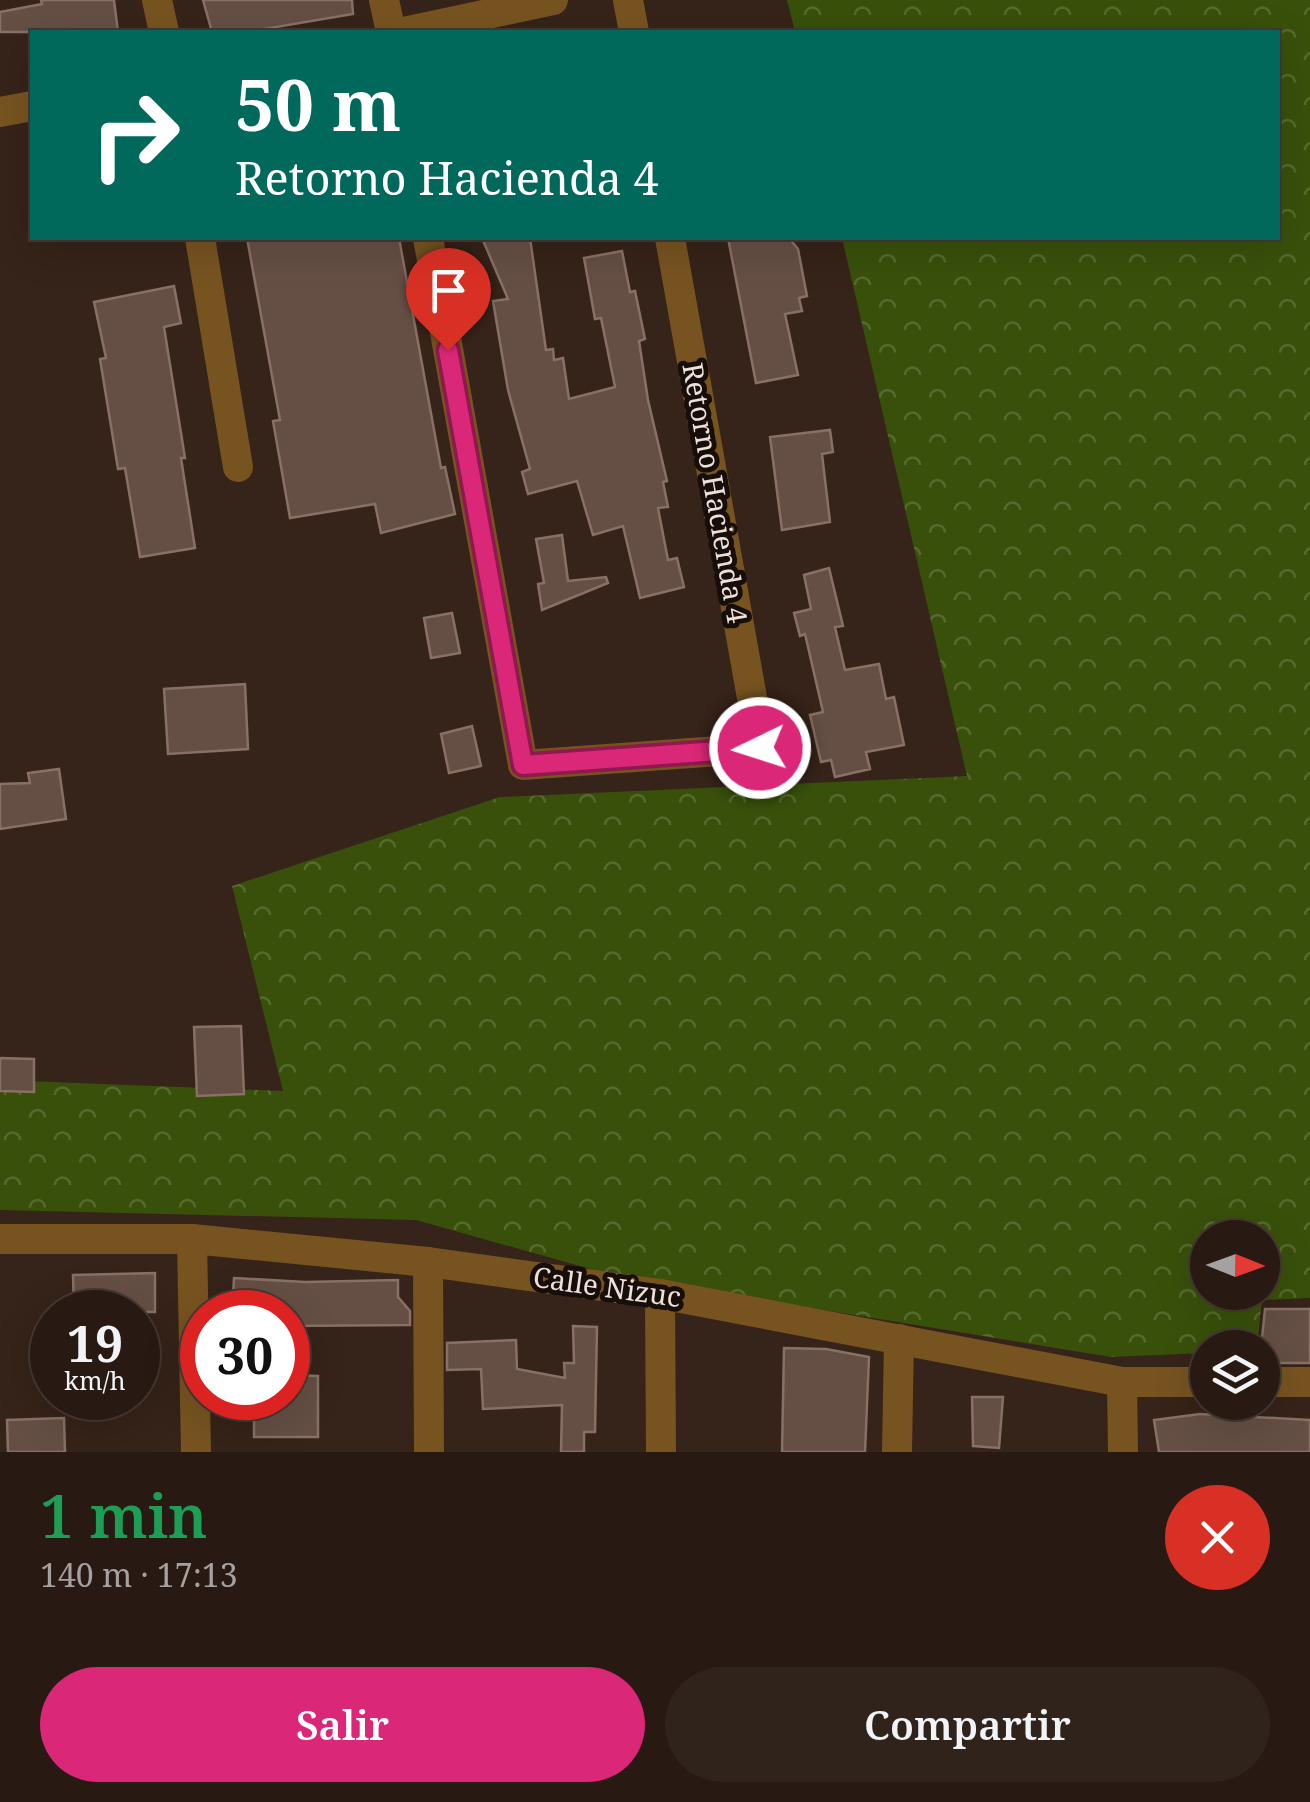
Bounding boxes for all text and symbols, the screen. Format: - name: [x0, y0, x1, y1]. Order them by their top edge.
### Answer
- text: 50 m: [235, 56, 401, 152]
- icon: right: [70, 70, 200, 200]
- text: Retorno Hacienda 4: [235, 147, 659, 208]
- pin: [406, 248, 491, 351]
- icon: arrive: [421, 263, 476, 318]
- street label: Retorno Hacienda 4: [674, 360, 758, 626]
- position arrow: [708, 696, 812, 800]
- north arrow: [1190, 1220, 1280, 1310]
- map controls: [1190, 1220, 1280, 1420]
- street label: Calle Nizuc: [531, 1257, 683, 1315]
- speed limit sign: 30: [180, 1290, 310, 1420]
- text: 19: [67, 1309, 123, 1377]
- button: layers: [1190, 1330, 1280, 1420]
- text: km/h: [64, 1363, 126, 1397]
- text: 1 min: [40, 1474, 208, 1556]
- button: close: [1165, 1485, 1270, 1590]
- text: 140 m · 17:13: [40, 1553, 238, 1596]
- button: Salir: [40, 1667, 645, 1782]
- button: Compartir: [665, 1667, 1270, 1782]

